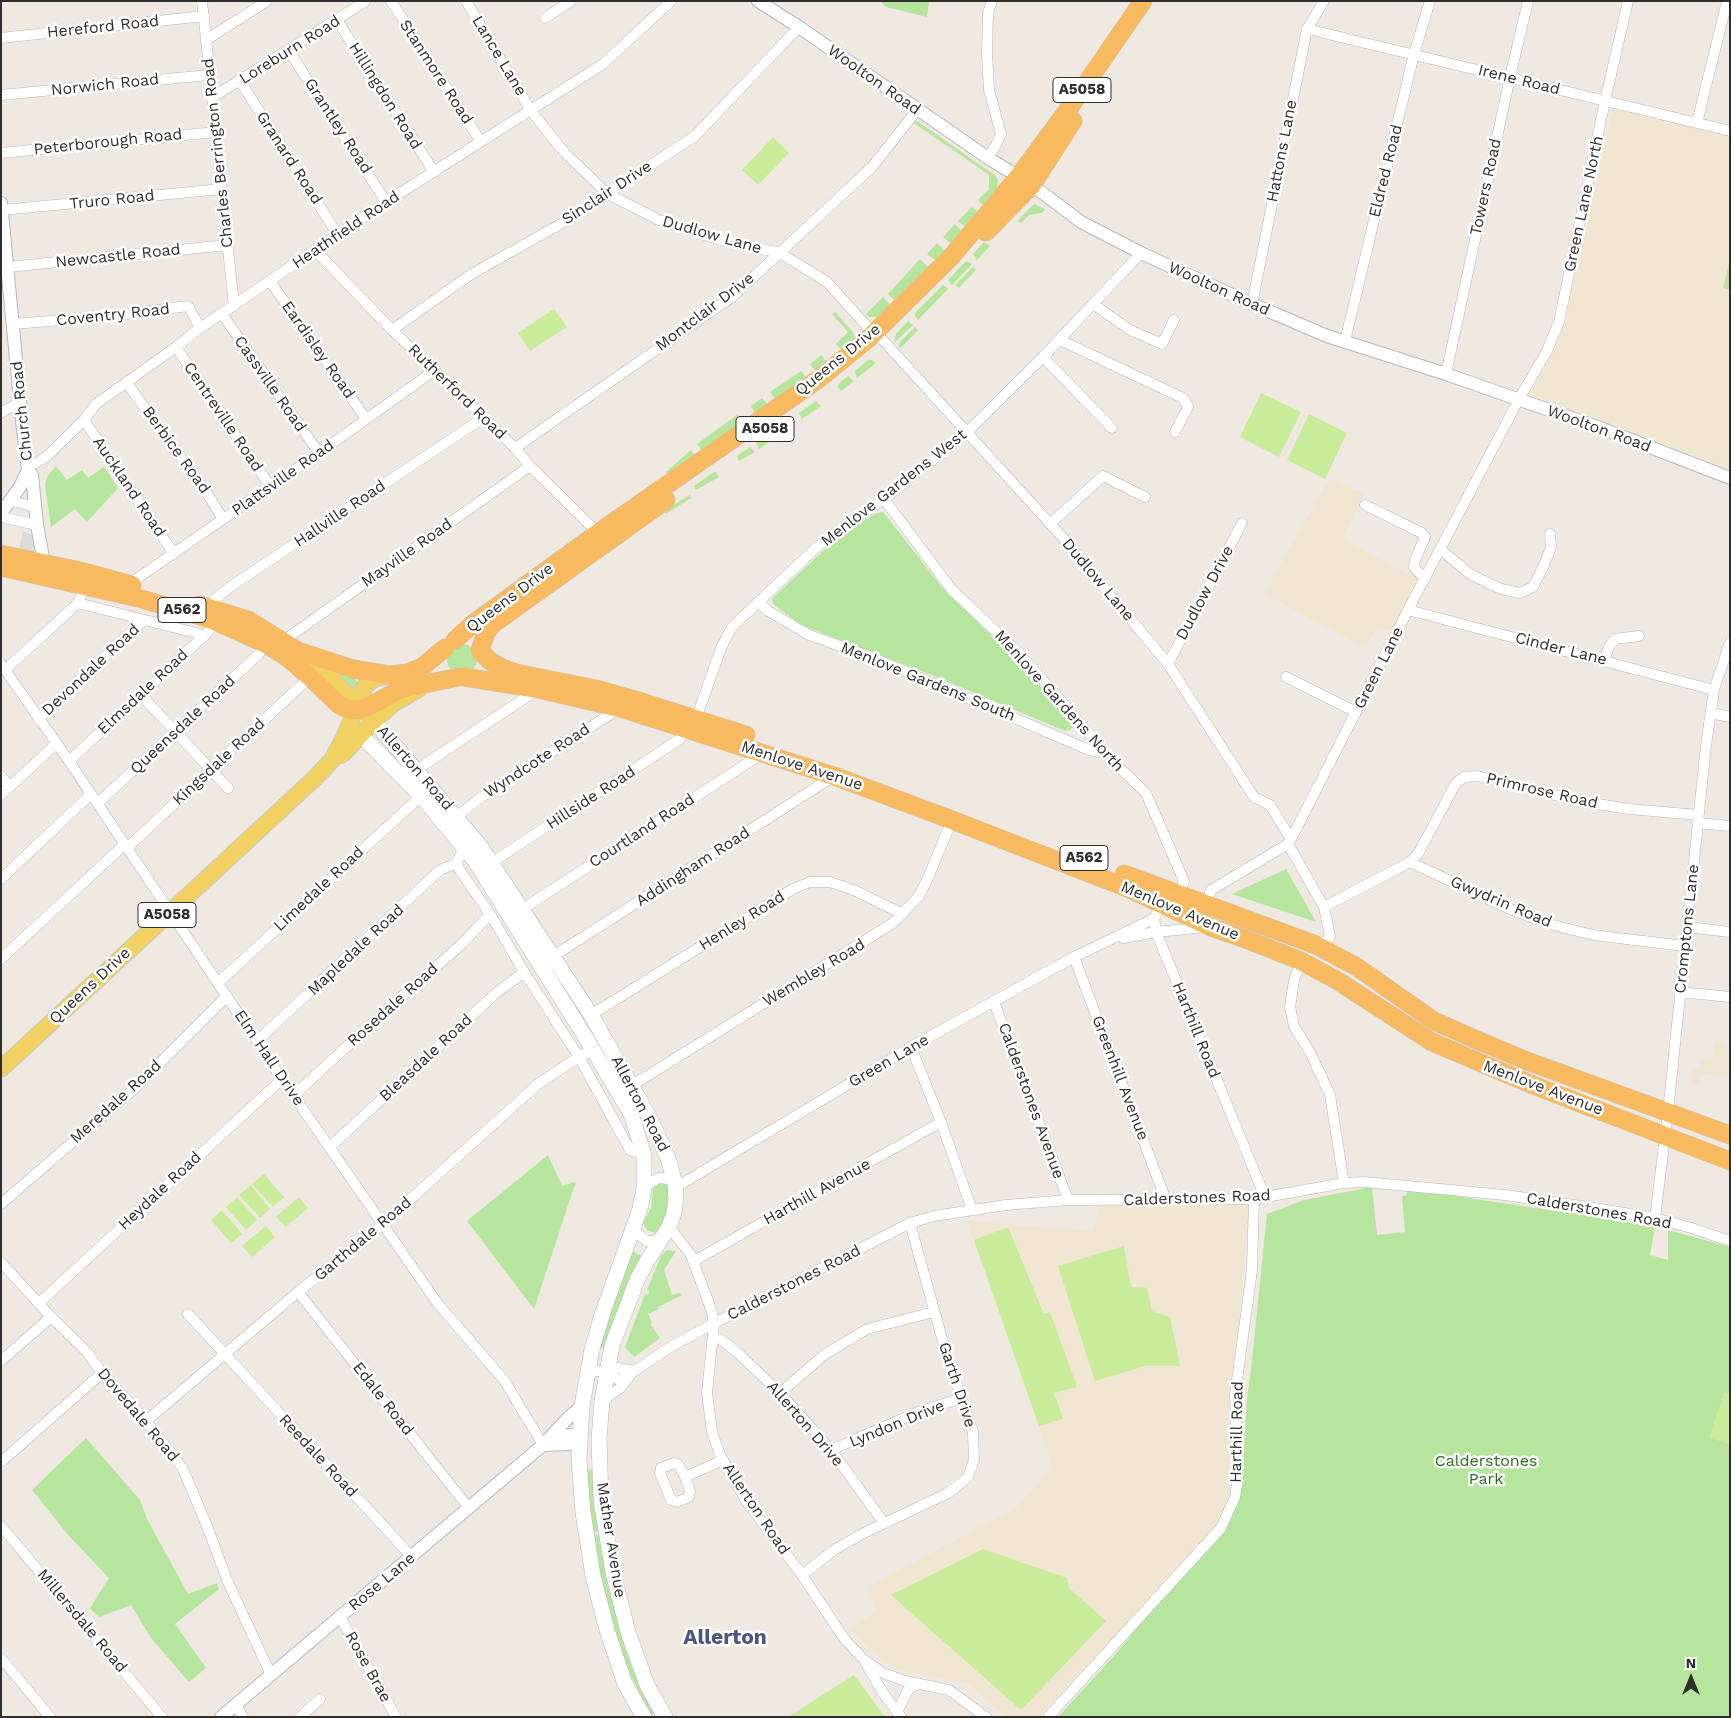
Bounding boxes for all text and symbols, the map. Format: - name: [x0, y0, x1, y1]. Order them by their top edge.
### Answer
- street label: Loreburn Road: [236, 11, 344, 89]
- street label: Hereford Road: [46, 12, 160, 42]
- street label: Lance Lane: [468, 13, 530, 99]
- street label: Stanmore Road: [395, 16, 477, 128]
- street label: Hillingdon Road: [344, 39, 426, 153]
- street label: Woolton Road: [824, 41, 924, 119]
- street label: Charles Berrington Road: [198, 57, 238, 249]
- street label: Irene Road: [1476, 61, 1562, 99]
- street label: Norwich Road: [50, 70, 160, 100]
- street label: Grantley Road: [300, 75, 376, 177]
- road number: A5058: [1053, 78, 1111, 102]
- street label: Hattons Lane: [1263, 98, 1301, 204]
- street label: Granard Road: [252, 108, 326, 208]
- street label: Eldred Road: [1365, 122, 1407, 220]
- street label: Peterborough Road: [33, 125, 183, 159]
- street label: Green Lane North: [1560, 134, 1608, 274]
- street label: Towers Road: [1466, 137, 1506, 237]
- street label: Sinclair Drive: [558, 157, 656, 229]
- street label: Truro Road: [69, 186, 155, 214]
- street label: Heathfield Road: [289, 187, 403, 273]
- street label: Dudlow Lane: [660, 212, 764, 258]
- street label: Newcastle Road: [55, 240, 181, 272]
- street label: Woolton Road: [1165, 258, 1273, 320]
- street label: Montclair Drive: [652, 269, 758, 355]
- street label: Eardisley Road: [277, 297, 359, 403]
- street label: Coventry Road: [55, 299, 171, 331]
- street label: Queens Drive: [792, 320, 884, 400]
- street label: Cassville Road: [230, 332, 310, 436]
- street label: Rutherford Road: [404, 340, 510, 444]
- street label: Centreville Road: [179, 359, 267, 475]
- street label: Church Road: [7, 360, 37, 462]
- street label: Woolton Road: [1544, 401, 1654, 457]
- street label: Berbice Road: [138, 403, 214, 497]
- road number: A5058: [736, 416, 794, 442]
- street label: Menlove Gardens West: [817, 425, 971, 551]
- street label: Auckland Road: [88, 433, 170, 541]
- street label: Plattsville Road: [228, 436, 338, 520]
- street label: Hallville Road: [291, 476, 389, 552]
- street label: Mayville Road: [358, 515, 456, 591]
- street label: Dudlow Lane: [1058, 535, 1138, 625]
- street label: Dudlow Drive: [1172, 542, 1238, 644]
- street label: Queens Drive: [463, 559, 557, 637]
- road number: A562: [158, 598, 206, 622]
- street label: Devondale Road: [38, 620, 144, 720]
- street label: Green Lane: [1350, 624, 1408, 712]
- street label: Menlove Gardens North: [990, 626, 1128, 776]
- street label: Cinder Lane: [1513, 628, 1609, 670]
- street label: Menlove Gardens South: [838, 638, 1018, 726]
- street label: Elmsdale Road: [94, 645, 192, 739]
- street label: Queensdale Road: [127, 671, 239, 779]
- street label: Kingsdale Road: [169, 714, 269, 810]
- street label: Wyndcote Road: [480, 720, 594, 802]
- street label: Allerton Road: [373, 722, 457, 814]
- street label: Menlove Avenue: [739, 737, 865, 795]
- street label: Hillside Road: [543, 762, 639, 834]
- street label: Primrose Road: [1484, 769, 1600, 813]
- street label: Courtland Road: [586, 790, 698, 872]
- street label: Addingham Road: [632, 823, 754, 911]
- street label: Limedale Road: [270, 842, 368, 936]
- road number: A562: [1060, 846, 1108, 870]
- street label: Cromptons Lane: [1671, 863, 1703, 995]
- street label: Gwydrin Road: [1447, 872, 1555, 932]
- street label: Menlove Avenue: [1118, 877, 1242, 945]
- street label: Henley Road: [696, 887, 788, 955]
- street label: Mapledale Road: [304, 901, 408, 999]
- road number: A5058: [138, 902, 196, 928]
- street label: Wembley Road: [759, 935, 869, 1011]
- street label: Queens Drive: [45, 944, 135, 1028]
- street label: Rosedale Road: [344, 959, 442, 1051]
- street label: Harthill Road: [1168, 979, 1224, 1081]
- street label: Elm Hall Drive: [230, 1006, 308, 1110]
- street label: Bleasdale Road: [376, 1010, 476, 1106]
- street label: Greenhill Avenue: [1087, 1013, 1153, 1143]
- street label: Calderstones Avenue: [994, 1020, 1068, 1182]
- street label: Green Lane: [845, 1030, 933, 1092]
- street label: Allerton Road: [607, 1053, 673, 1155]
- street label: Meredale Road: [66, 1056, 166, 1148]
- street label: Menlove Avenue: [1480, 1056, 1606, 1120]
- street label: Heydale Road: [115, 1148, 205, 1234]
- street label: Harthill Avenue: [760, 1155, 874, 1229]
- street label: Calderstones Road: [1123, 1186, 1271, 1210]
- street label: Calderstones Road: [1525, 1189, 1673, 1233]
- street label: Garthdale Road: [310, 1193, 416, 1285]
- street label: Calderstones Road: [724, 1241, 864, 1325]
- street label: Garth Drive: [934, 1340, 980, 1430]
- street label: Edale Road: [348, 1359, 418, 1439]
- street label: Dovedale Road: [93, 1364, 183, 1466]
- street label: Allerton Drive: [763, 1377, 847, 1471]
- street label: Harthill Road: [1227, 1381, 1247, 1483]
- street label: Lyndon Drive: [847, 1396, 947, 1452]
- street label: Reedale Road: [275, 1410, 361, 1502]
- park label: Calderstones Park: [1435, 1451, 1537, 1489]
- street label: Allerton Road: [718, 1460, 794, 1558]
- street label: Mather Avenue: [592, 1481, 630, 1599]
- street label: Rose Lane: [345, 1549, 419, 1615]
- street label: Millersdale Road: [33, 1565, 131, 1677]
- district label: Allerton: [683, 1625, 767, 1651]
- street label: Rose Brae: [341, 1628, 395, 1706]
- north arrow: [1666, 1653, 1716, 1703]
- text: N: [1686, 1655, 1696, 1671]

